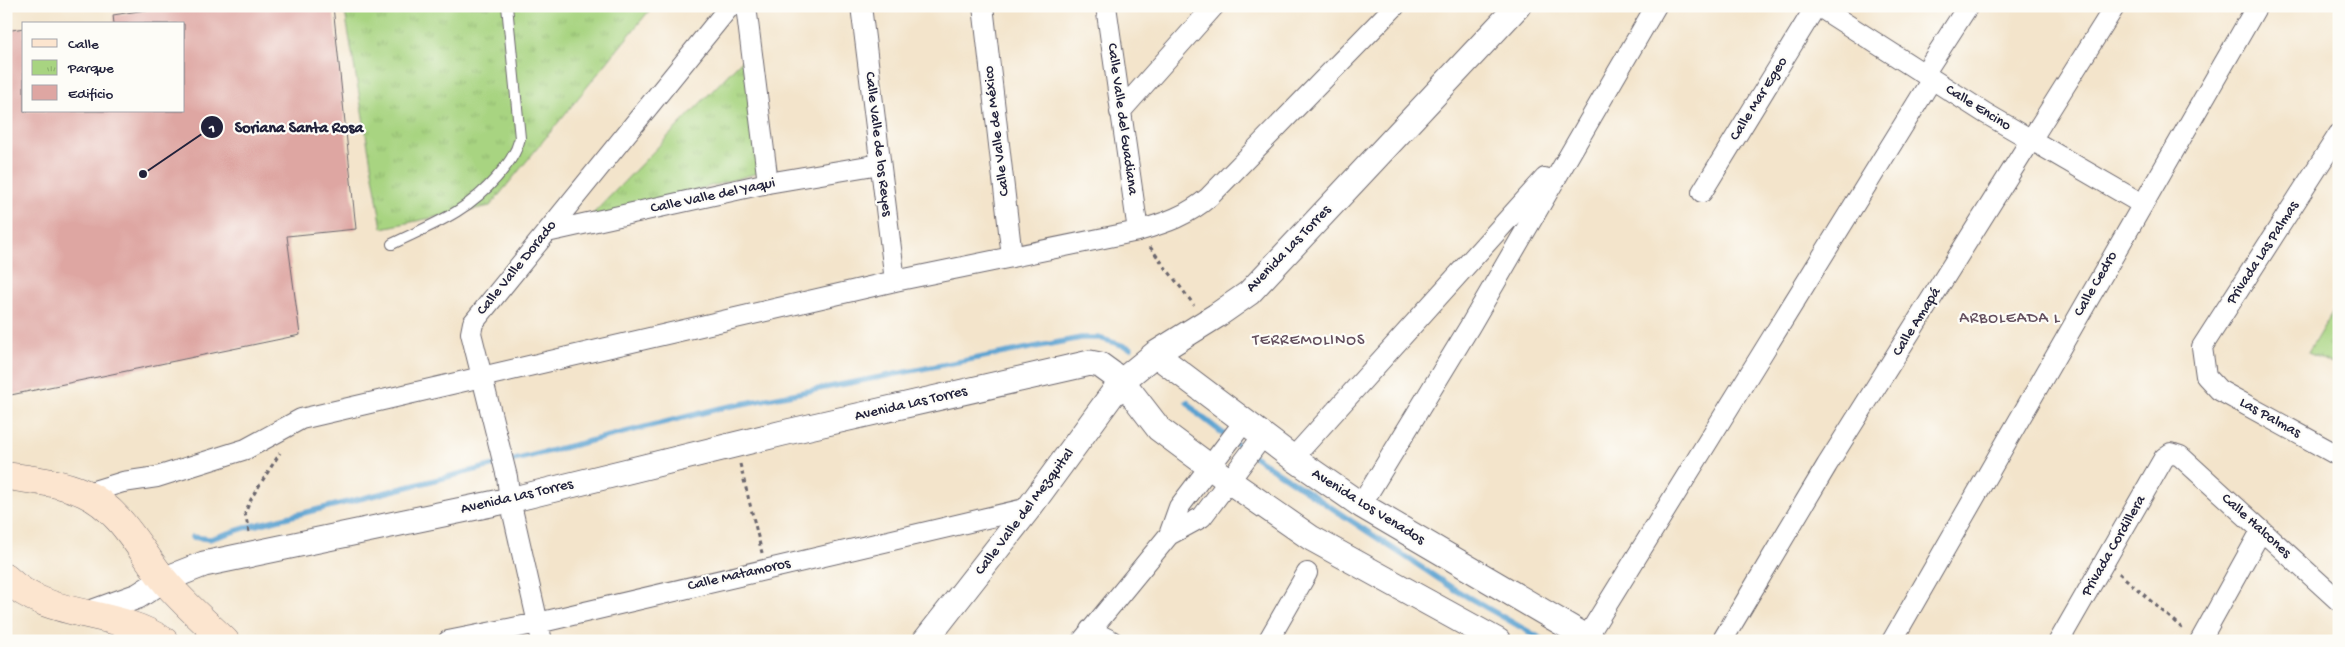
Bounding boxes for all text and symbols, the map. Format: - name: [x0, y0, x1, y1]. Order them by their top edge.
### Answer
- legend: [22, 22, 185, 112]
- text: Calle: [68, 36, 99, 54]
- street label: Calle Valle del Guadiana: [1102, 42, 1142, 197]
- street label: Calle Mar Egeo: [1726, 54, 1792, 144]
- text: Parque: [67, 60, 114, 78]
- street label: Calle Valle de México: [980, 65, 1014, 197]
- street label: Calle Valle de los Reyes: [860, 71, 896, 218]
- street label: Calle Encino: [1942, 81, 2014, 135]
- text: Edificio: [68, 86, 114, 104]
- callout: Soriana Santa Rosa: [200, 111, 373, 142]
- text: 1: [208, 120, 215, 138]
- text: Soriana Santa Rosa: [235, 120, 364, 139]
- street label: Calle Valle del Yaqui: [649, 174, 777, 218]
- street label: Privada Las Palmas: [2222, 197, 2303, 309]
- street label: Avenida Las Torres: [1243, 201, 1336, 296]
- street label: Calle Valle Dorado: [473, 217, 561, 319]
- street label: Calle Cedro: [2070, 248, 2122, 320]
- street label: Calle Amapá: [1889, 284, 1946, 360]
- district label: ARBOLEADA L: [1959, 310, 2061, 329]
- district label: TERREMOLINOS: [1252, 332, 1365, 351]
- street label: Avenida Las Torres: [853, 382, 969, 426]
- street label: Las Palmas: [2236, 394, 2304, 442]
- street label: Calle Valle del Mezquital: [971, 445, 1079, 579]
- street label: Avenida Los Venados: [1308, 465, 1428, 549]
- street label: Avenida Las Torres: [459, 475, 575, 519]
- street label: Calle Halcones: [2217, 490, 2295, 562]
- street label: Privada Cordillera: [2077, 492, 2151, 601]
- street label: Calle Matamoros: [686, 554, 792, 596]

